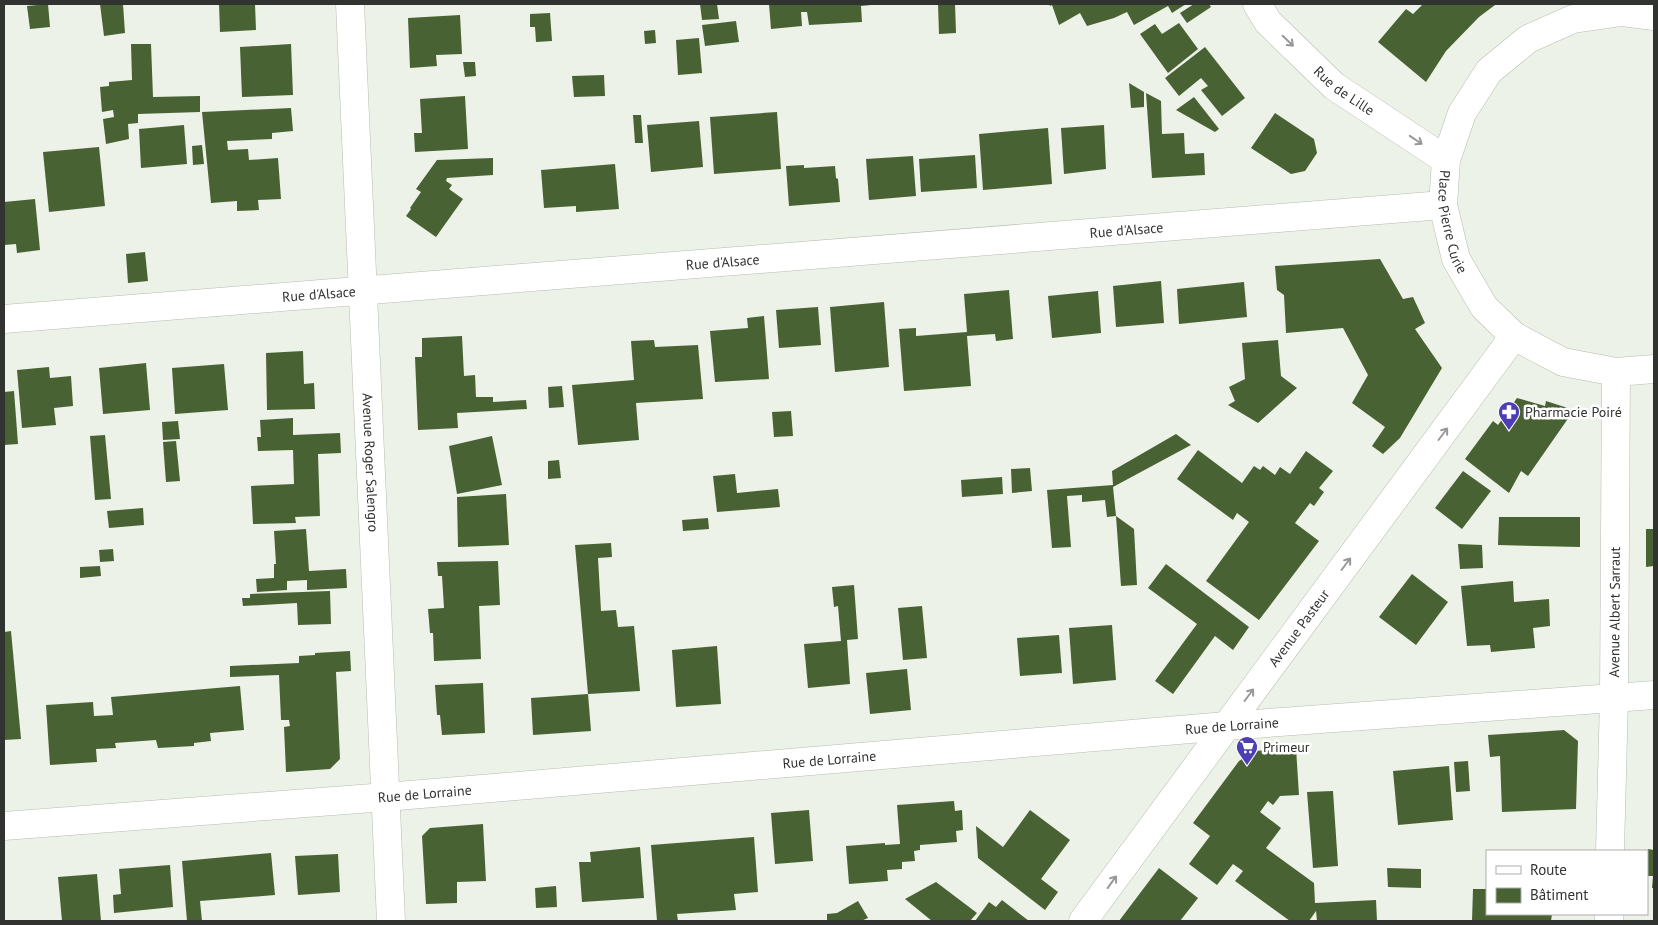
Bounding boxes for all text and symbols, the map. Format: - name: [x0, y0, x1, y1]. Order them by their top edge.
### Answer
- one-way arrow: [1282, 35, 1294, 47]
- street label: Rue de Lille: [1310, 62, 1378, 119]
- one-way arrow: [1409, 135, 1423, 145]
- street label: Place Pierre Curie: [1434, 169, 1471, 277]
- street label: Rue d'Alsace: [1089, 218, 1164, 242]
- street label: Rue d'Alsace: [685, 250, 760, 274]
- street label: Rue d'Alsace: [282, 282, 357, 306]
- street label: Avenue Roger Salengro: [358, 393, 383, 532]
- pharmacy icon: Pharmacie Poiré: [1497, 400, 1521, 431]
- place label: Pharmacie Poiré: [1525, 403, 1622, 421]
- one-way arrow: [1438, 428, 1449, 441]
- street label: Avenue Albert Sarraut: [1605, 546, 1624, 678]
- one-way arrow: [1341, 558, 1352, 571]
- street label: Avenue Pasteur: [1264, 585, 1334, 670]
- one-way arrow: [1244, 689, 1255, 702]
- street label: Rue de Lorraine: [1184, 713, 1279, 738]
- supermarket icon: Primeur: [1235, 735, 1259, 766]
- place label: Primeur: [1263, 738, 1310, 756]
- street label: Rue de Lorraine: [782, 747, 877, 772]
- street label: Rue de Lorraine: [377, 781, 472, 807]
- legend: [1486, 850, 1648, 915]
- text: Route: [1530, 860, 1567, 879]
- one-way arrow: [1107, 875, 1117, 889]
- text: Bâtiment: [1530, 885, 1588, 904]

